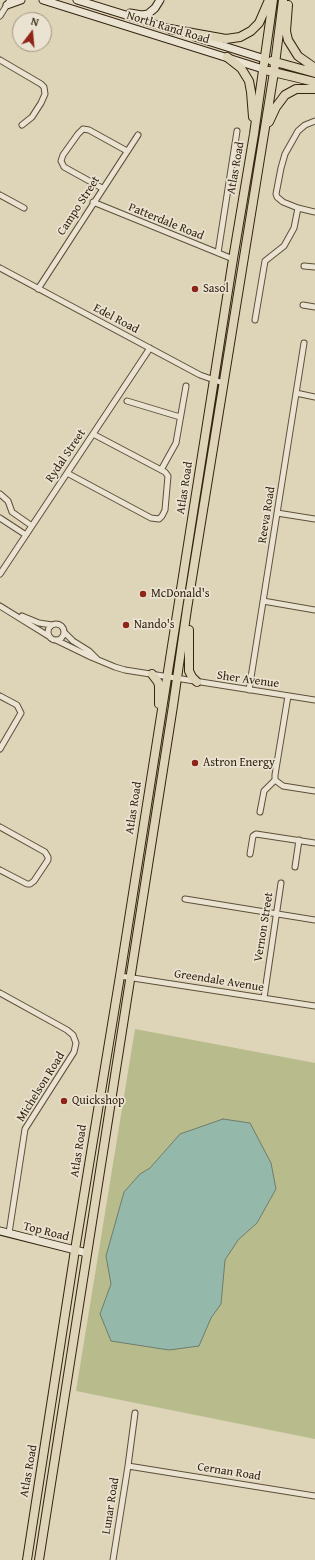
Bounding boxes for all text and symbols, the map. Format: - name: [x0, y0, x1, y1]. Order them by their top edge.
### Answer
- street label: North Rand Road: [125, 9, 211, 47]
- north arrow: [12, 12, 52, 52]
- text: N: [29, 13, 41, 30]
- street label: Atlas Road: [224, 141, 248, 195]
- street label: Campo Street: [55, 174, 103, 238]
- street label: Patterdale Road: [126, 200, 206, 244]
- place label: Sasol: [203, 282, 229, 296]
- marker: Sasol: [190, 284, 200, 294]
- street label: Edel Road: [91, 301, 141, 337]
- street label: Rydal Street: [43, 427, 89, 485]
- street label: Atlas Road: [174, 461, 196, 515]
- street label: Reeva Road: [255, 486, 279, 544]
- place label: McDonald's: [151, 587, 210, 601]
- marker: McDonald's: [138, 589, 148, 599]
- place label: Nando's: [134, 618, 175, 632]
- marker: Nando's: [121, 620, 131, 630]
- street label: Sher Avenue: [216, 669, 280, 691]
- place label: Astron Energy: [203, 756, 275, 770]
- marker: Astron Energy: [190, 758, 200, 768]
- street label: Atlas Road: [123, 781, 145, 835]
- street label: Vernon Street: [251, 891, 277, 963]
- street label: Greendale Avenue: [173, 967, 265, 995]
- street label: Michelson Road: [14, 1049, 68, 1125]
- place label: Quickshop: [72, 1094, 124, 1108]
- marker: Quickshop: [59, 1096, 69, 1106]
- street label: Atlas Road: [68, 1124, 90, 1178]
- street label: Top Road: [22, 1219, 70, 1245]
- street label: Atlas Road: [17, 1444, 41, 1498]
- street label: Cernan Road: [196, 1460, 262, 1484]
- street label: Lunar Road: [99, 1477, 123, 1535]

